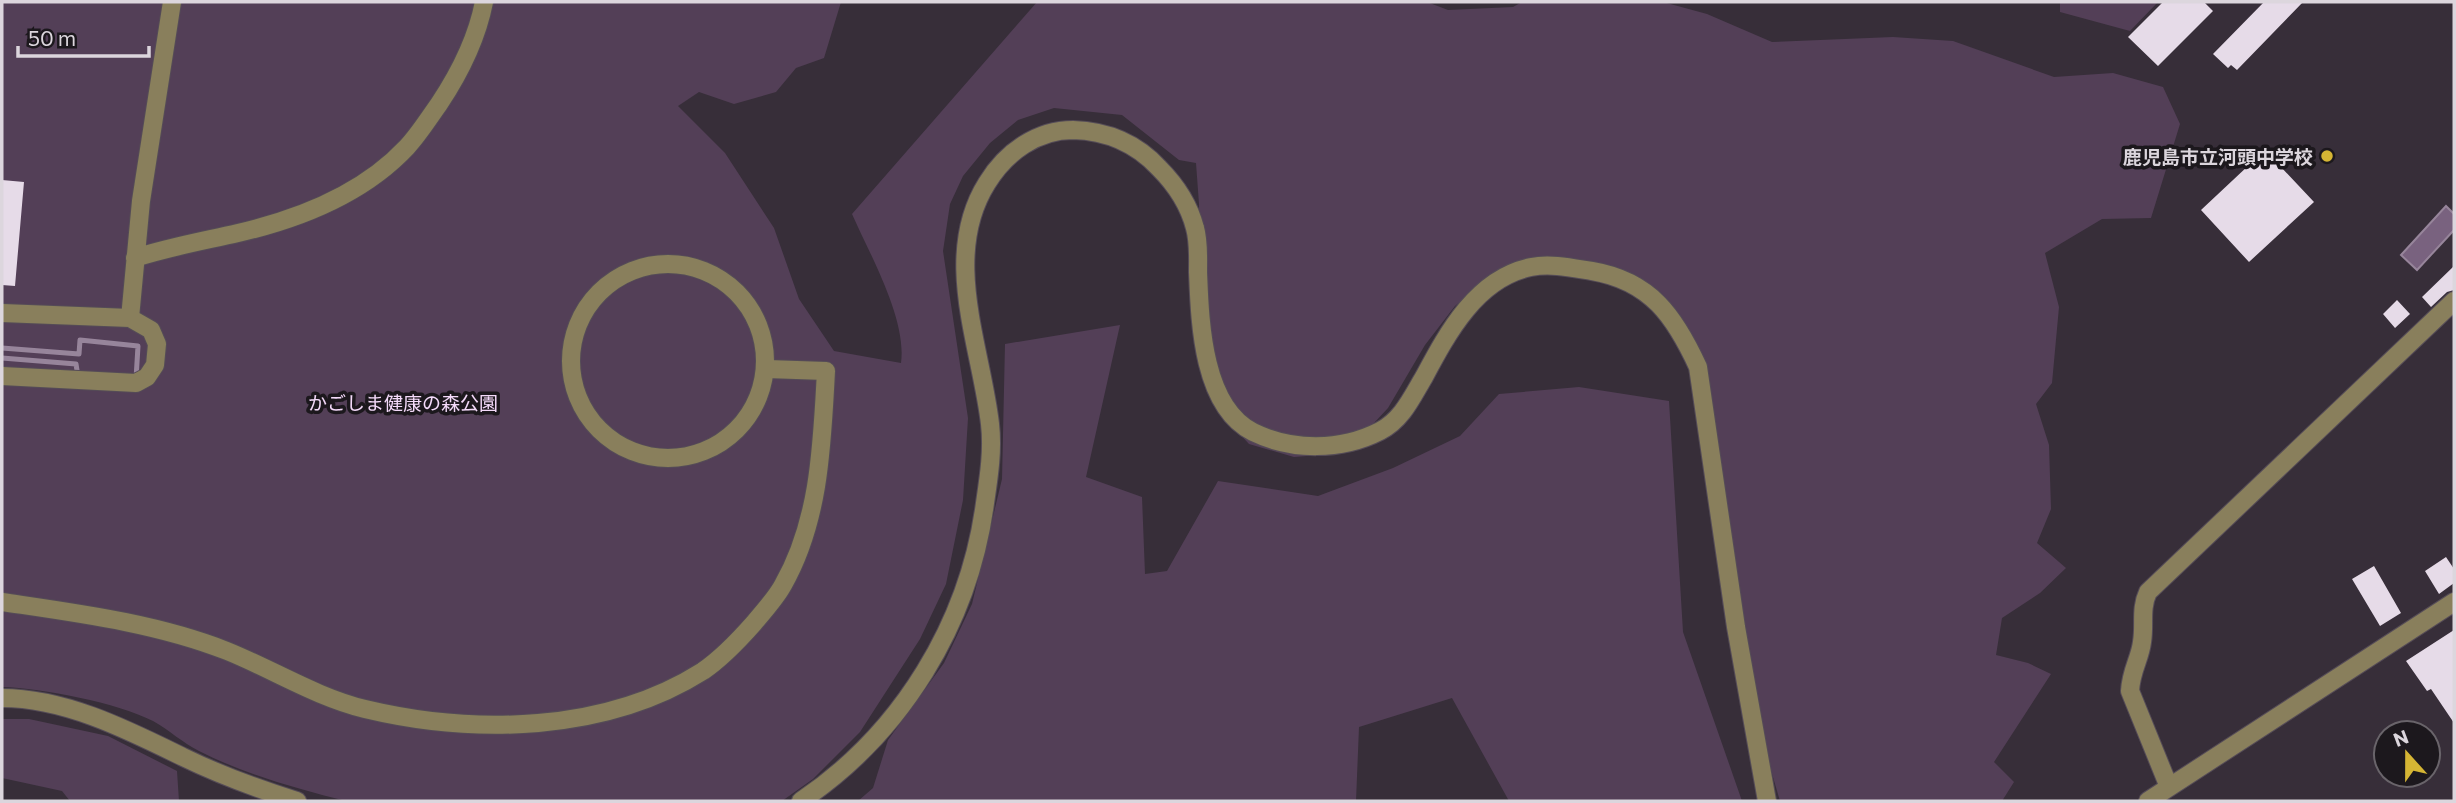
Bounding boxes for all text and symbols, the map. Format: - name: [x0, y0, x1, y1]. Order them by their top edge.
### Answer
- scale bar: [18, 14, 149, 58]
- text: 50 m: [28, 25, 76, 50]
- place label: 鹿児島市立河頭中学校: [2123, 145, 2313, 168]
- marker: 鹿児島市立河頭中学校: [2319, 148, 2335, 164]
- park label: かごしま健康の森公園: [308, 391, 498, 414]
- north arrow: [2372, 719, 2442, 789]
- text: N: [2390, 724, 2412, 751]

